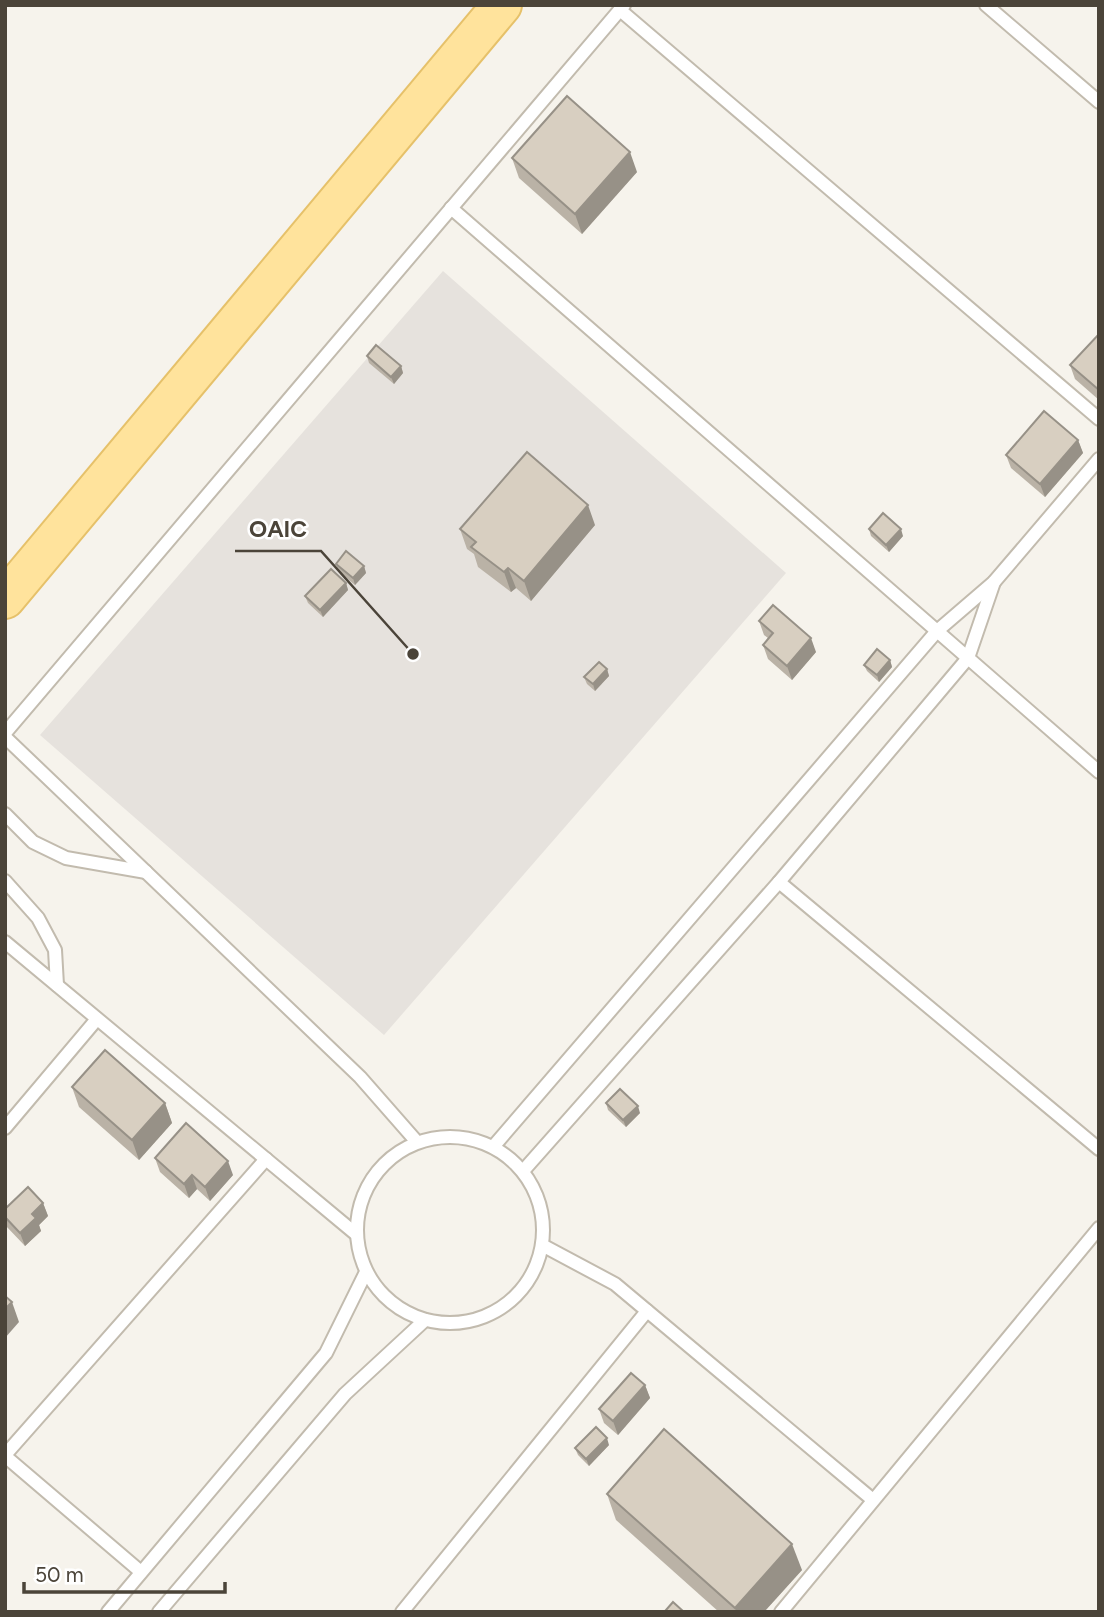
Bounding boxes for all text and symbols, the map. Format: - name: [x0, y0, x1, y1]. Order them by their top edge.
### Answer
- callout: OAIC: [235, 507, 321, 551]
- text: OAIC: [249, 515, 307, 543]
- scale bar: [24, 1550, 226, 1594]
- text: 50 m: [35, 1562, 84, 1587]

